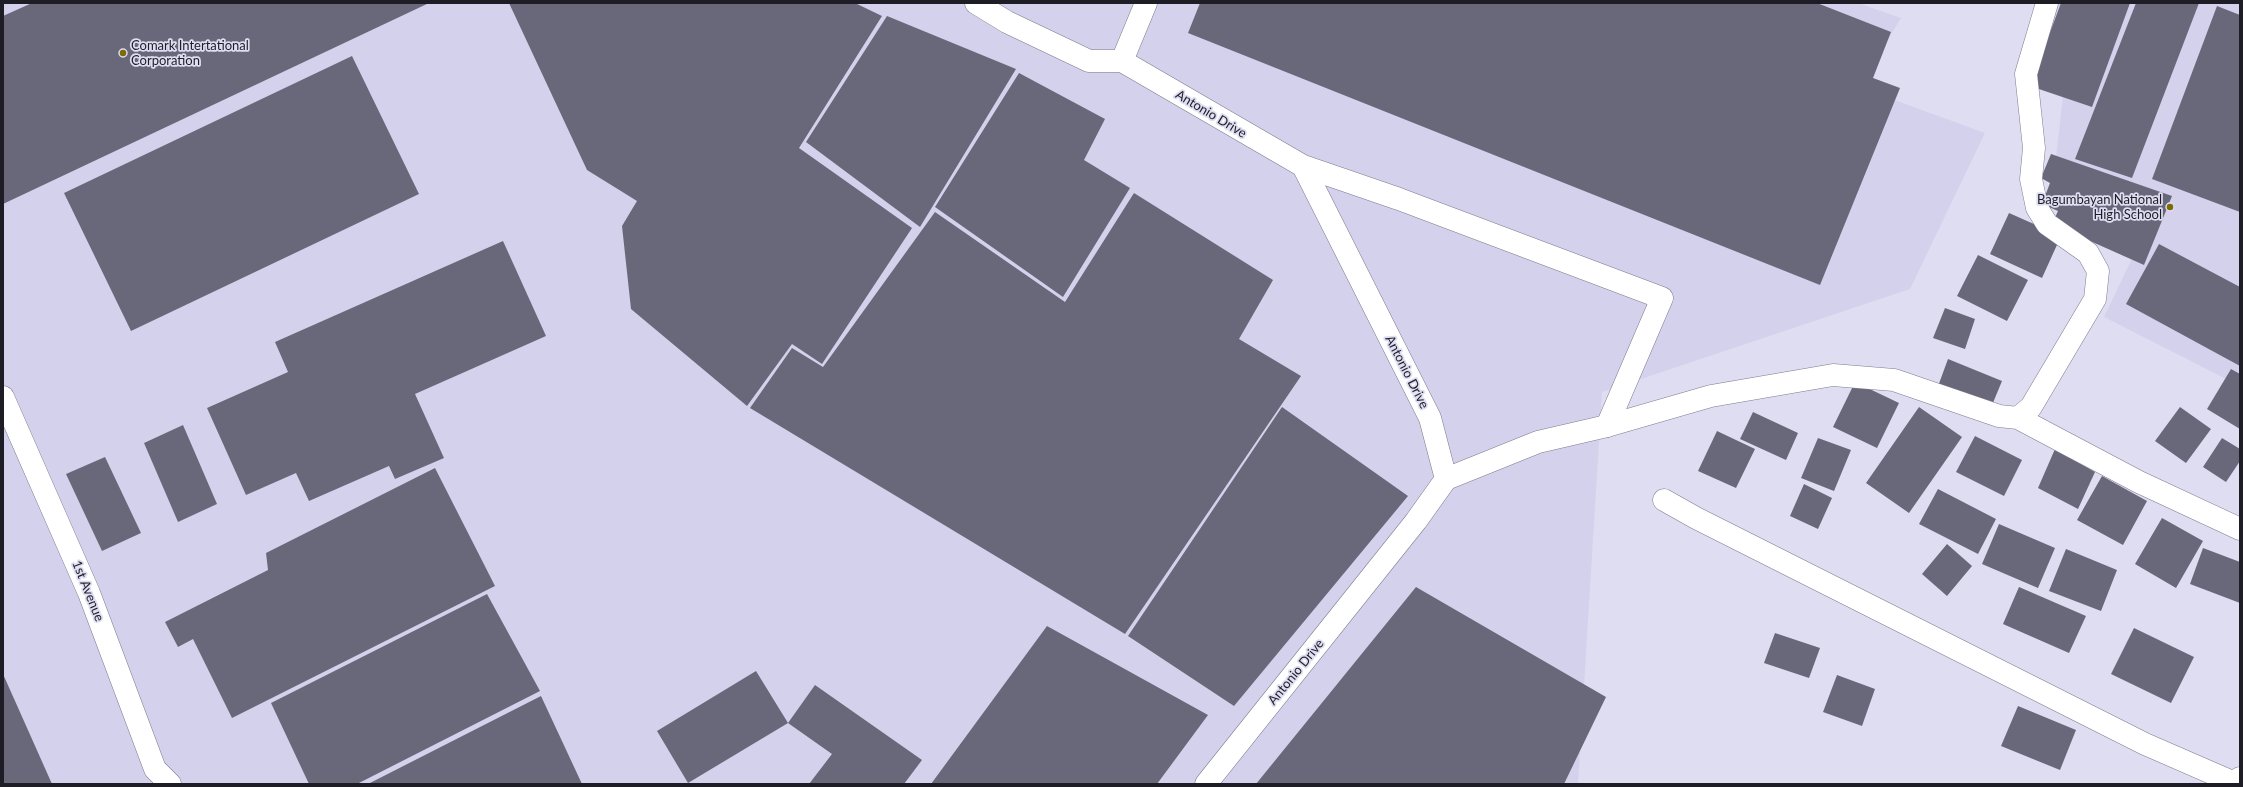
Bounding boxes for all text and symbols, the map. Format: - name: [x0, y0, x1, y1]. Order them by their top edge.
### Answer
- place label: Comark Intertational Corporation: [131, 38, 249, 69]
- marker: Comark Intertational Corporation: [118, 48, 128, 58]
- street label: Antonio Drive: [1173, 87, 1249, 141]
- place label: Bagumbayan National High School: [2037, 192, 2162, 223]
- marker: Bagumbayan National High School: [2165, 202, 2175, 212]
- street label: Antonio Drive: [1382, 333, 1432, 411]
- street label: 1st Avenue: [69, 558, 107, 624]
- street label: Antonio Drive: [1265, 636, 1327, 708]

